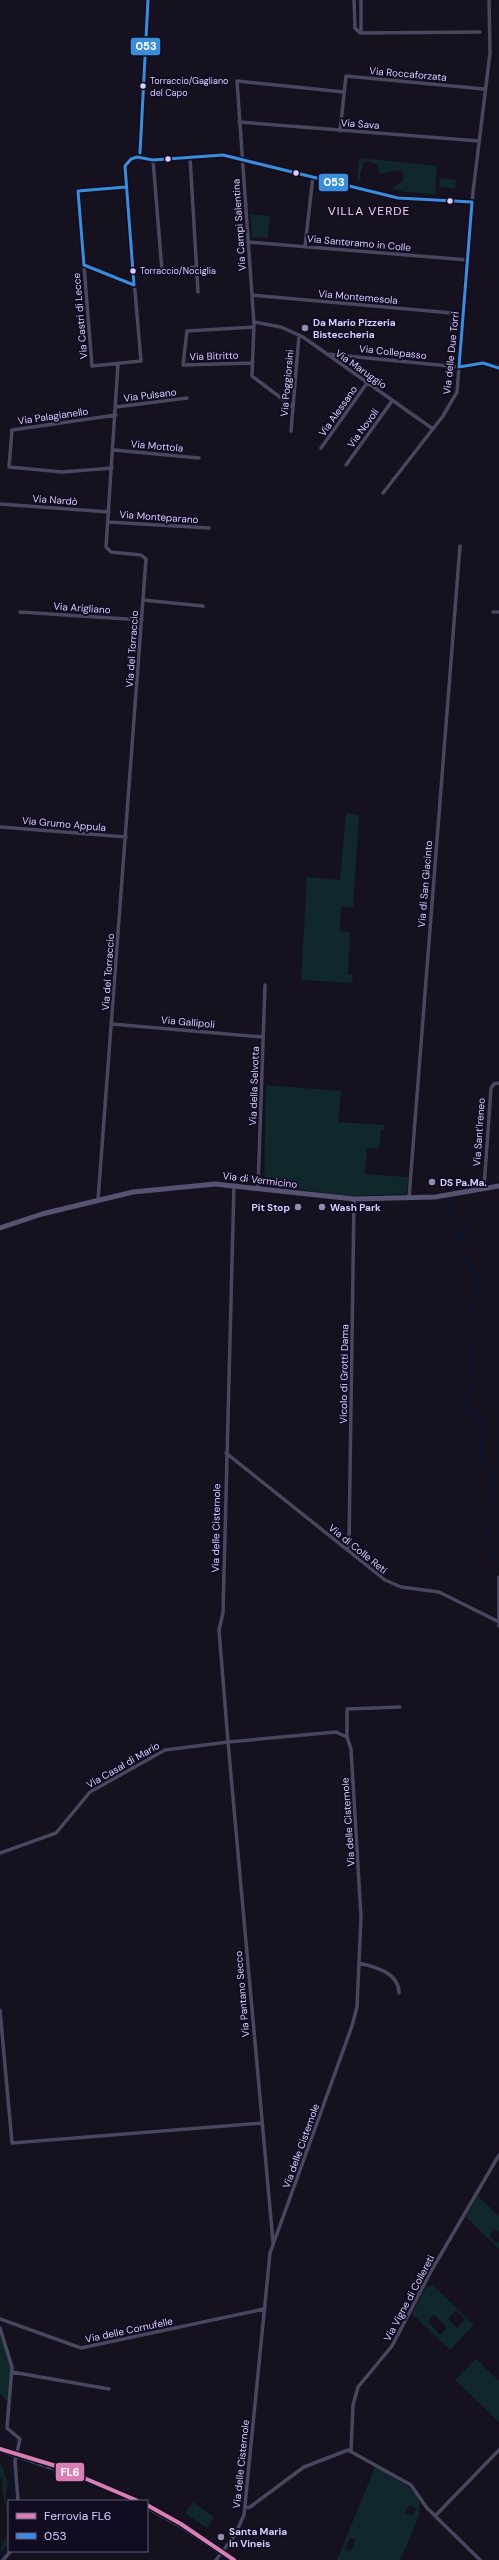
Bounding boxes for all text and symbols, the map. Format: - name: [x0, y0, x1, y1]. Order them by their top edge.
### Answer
- line badge: 053: [130, 37, 161, 56]
- text: 053: [135, 39, 157, 53]
- street label: Via Roccaforzata: [369, 64, 447, 84]
- place label: Torraccio/Gagliano del Capo: [150, 75, 228, 99]
- marker: Torraccio/Gagliano del Capo: [138, 81, 148, 91]
- street label: Via Sava: [340, 116, 380, 132]
- unlabelled marker: [163, 154, 173, 164]
- unlabelled marker: [291, 168, 301, 178]
- line badge: 053: [318, 173, 349, 192]
- text: 053: [323, 175, 345, 189]
- street label: Via Campi Salentina: [229, 178, 249, 272]
- unlabelled marker: [445, 196, 455, 206]
- district label: VILLA VERDE: [328, 203, 410, 219]
- street label: Via Santeramo in Colle: [306, 232, 412, 254]
- place label: Torraccio/Nociglia: [140, 265, 216, 277]
- marker: Torraccio/Nociglia: [128, 266, 138, 276]
- street label: Via Castri di Lecce: [70, 272, 90, 360]
- street label: Via Montemesola: [318, 287, 398, 307]
- street label: Via delle Due Torri: [440, 311, 462, 395]
- place label: Da Mario Pizzeria Bisteccheria: [313, 316, 396, 341]
- marker: Da Mario Pizzeria Bisteccheria: [300, 323, 310, 333]
- street label: Via Collepasso: [358, 342, 428, 362]
- street label: Via Maruggio: [333, 346, 389, 392]
- street label: Via Bitritto: [189, 349, 239, 363]
- street label: Via Poggiorsini: [278, 349, 296, 417]
- street label: Via Alessano: [316, 383, 360, 439]
- street label: Via Pulsano: [123, 385, 177, 405]
- street label: Via Palagianello: [17, 405, 89, 427]
- street label: Via Novoli: [344, 406, 382, 450]
- street label: Via Mottola: [130, 437, 184, 455]
- street label: Via Nardò: [32, 492, 78, 508]
- street label: Via Monteparano: [119, 508, 199, 526]
- street label: Via Arigliano: [53, 600, 111, 616]
- street label: Via del Torraccio: [123, 610, 141, 688]
- street label: Via Grumo Appula: [21, 814, 107, 834]
- street label: Via di San Giacinto: [415, 840, 435, 928]
- street label: Via del Torraccio: [99, 933, 117, 1011]
- street label: Via Gallipoli: [161, 1013, 215, 1031]
- street label: Via della Selvotta: [246, 1046, 262, 1126]
- street label: Via Sant'Ireneo: [470, 1097, 488, 1167]
- street label: Via di Vermicino: [222, 1169, 298, 1191]
- place label: DS Pa.Ma.: [440, 1176, 487, 1189]
- marker: DS Pa.Ma.: [427, 1177, 437, 1187]
- place label: Pit Stop: [252, 1201, 290, 1214]
- place label: Wash Park: [330, 1201, 381, 1214]
- marker: Pit Stop: [293, 1202, 303, 1212]
- marker: Wash Park: [317, 1202, 327, 1212]
- street label: Vicolo di Grotti Dama: [337, 1324, 351, 1424]
- street label: Via delle Cisternole: [209, 1483, 223, 1573]
- street label: Via di Colle Reti: [326, 1521, 390, 1577]
- street label: Via Casal di Mario: [84, 1739, 162, 1791]
- street label: Via delle Cisternole: [338, 1777, 358, 1867]
- street label: Via Pantano Secco: [232, 1950, 252, 2038]
- street label: Via delle Cisternole: [280, 2102, 322, 2190]
- street label: Via Vigne di Collereti: [381, 2253, 437, 2343]
- street label: Via delle Cornufelle: [84, 2314, 174, 2346]
- street label: Via delle Cisternole: [230, 2419, 252, 2509]
- line badge: FL6: [55, 2462, 85, 2482]
- text: FL6: [61, 2465, 79, 2479]
- legend: [8, 2500, 148, 2552]
- text: Ferrovia FL6: [44, 2508, 111, 2524]
- place label: Santa Maria in Vineis: [229, 2525, 287, 2550]
- text: 053: [44, 2528, 67, 2544]
- marker: Santa Maria in Vineis: [216, 2532, 226, 2542]

